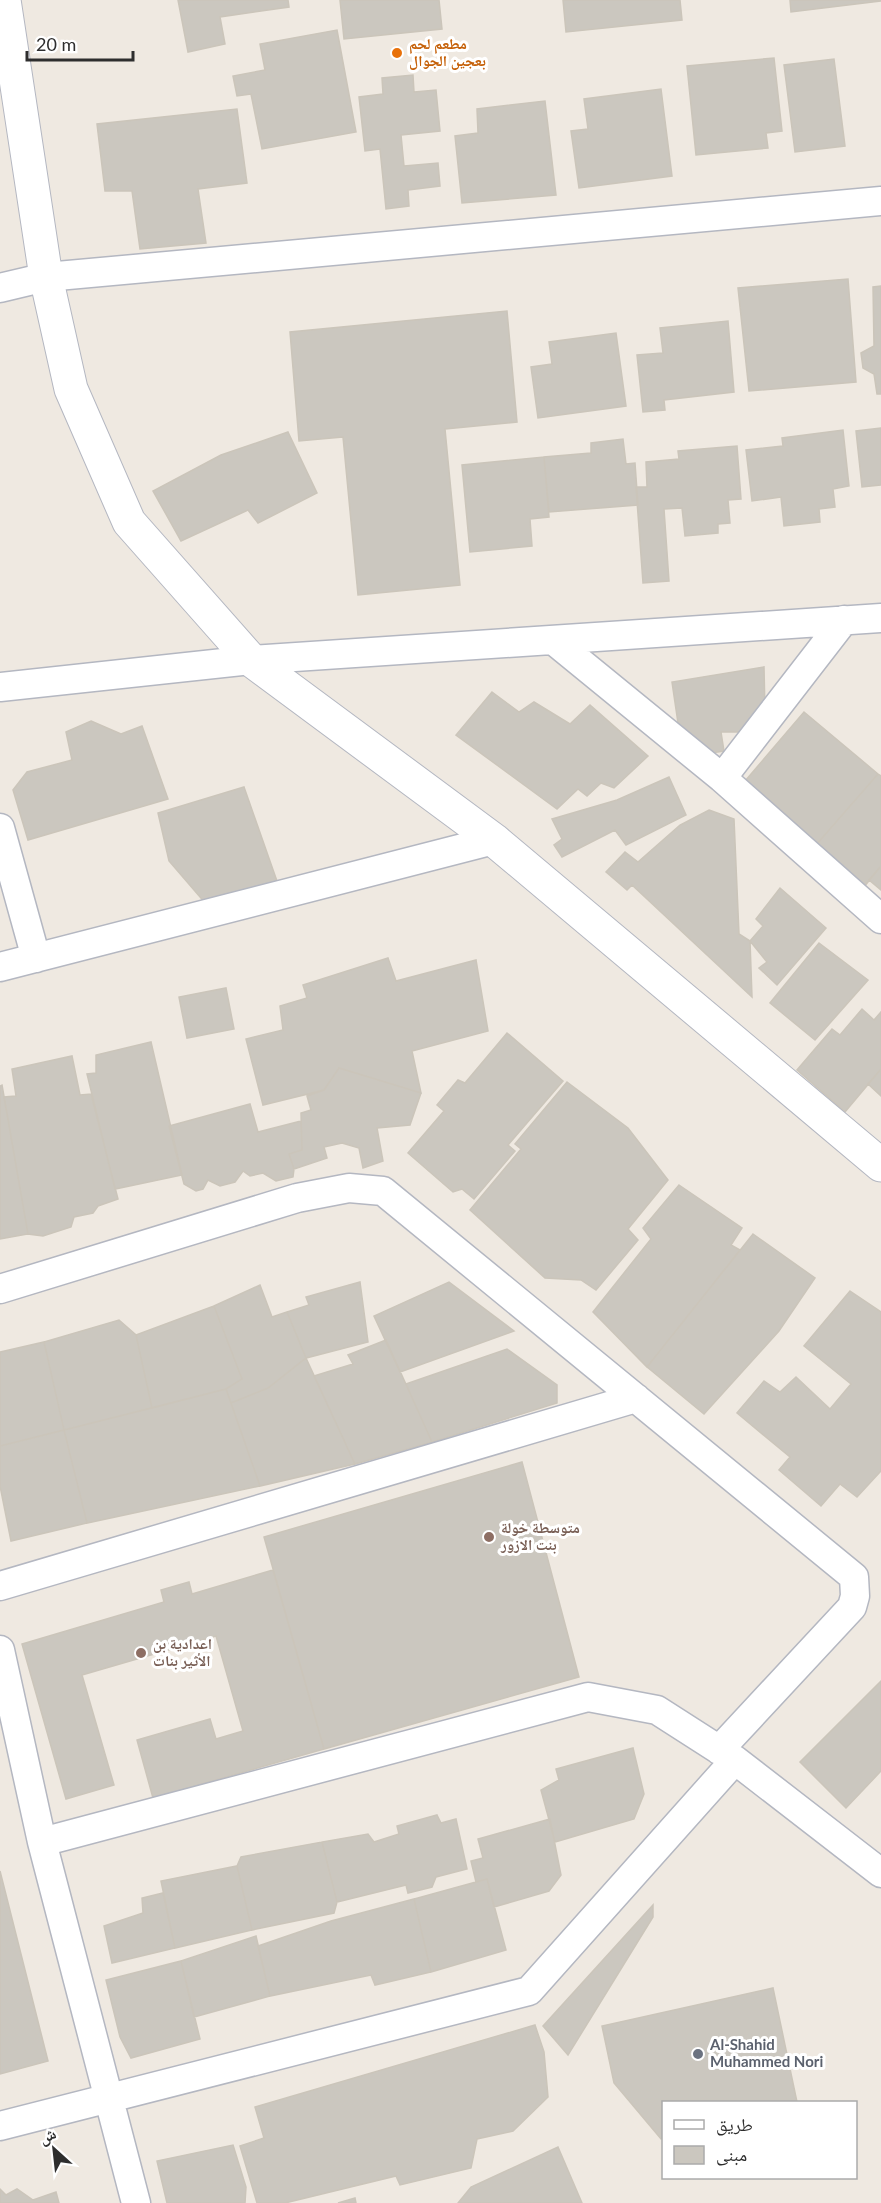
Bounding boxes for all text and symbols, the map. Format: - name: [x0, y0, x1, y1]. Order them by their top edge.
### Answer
- scale bar: [27, 24, 134, 62]
- text: 20 m: [36, 33, 76, 55]
- place label: مطعم لحم بعجين الجوال: [409, 34, 486, 70]
- marker: مطعم لحم بعجين الجوال: [390, 46, 404, 60]
- place label: متوسطة خولة بنت الازور: [500, 1518, 580, 1554]
- marker: متوسطة خولة بنت الازور: [482, 1530, 496, 1544]
- place label: اعدادية بن الأثير بنات: [153, 1634, 212, 1670]
- marker: اعدادية بن الأثير بنات: [134, 1646, 148, 1660]
- place label: Al-Shahid Muhammed Nori: [709, 2035, 823, 2070]
- marker: Al-Shahid Muhammed Nori: [691, 2047, 705, 2061]
- legend: [662, 2101, 857, 2179]
- text: طريق: [716, 2113, 753, 2136]
- north arrow: [24, 2119, 84, 2179]
- text: ش: [35, 2123, 59, 2148]
- text: مبنى: [716, 2143, 747, 2166]

